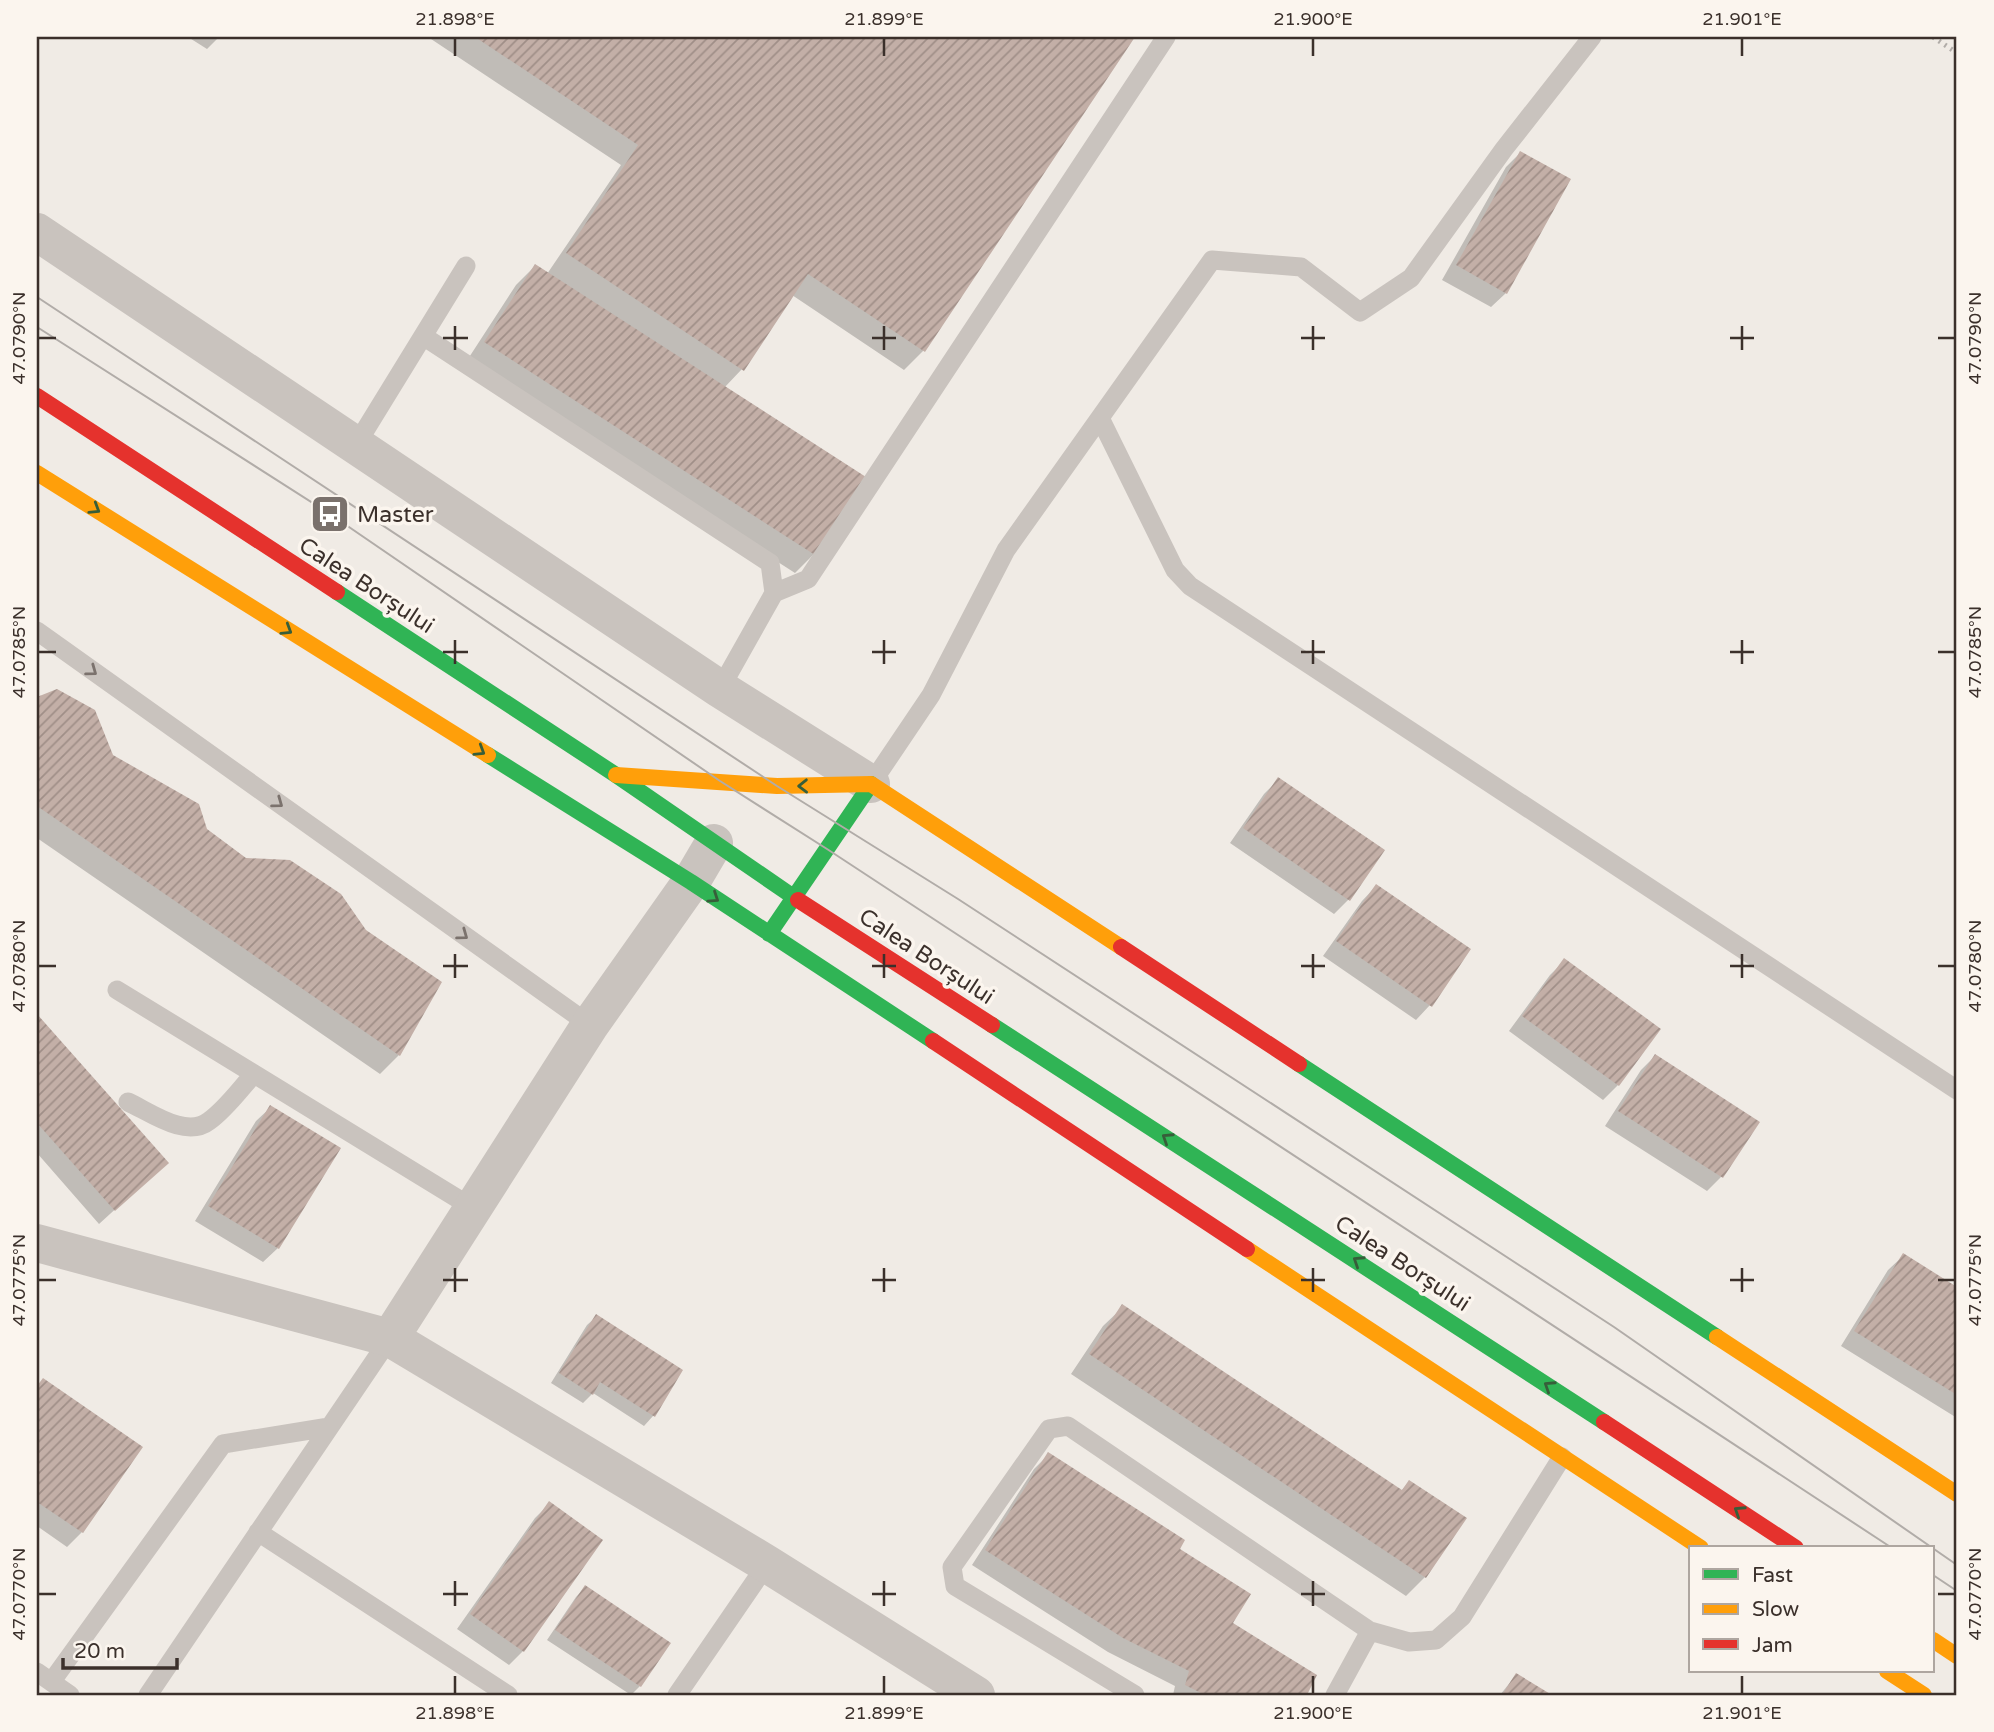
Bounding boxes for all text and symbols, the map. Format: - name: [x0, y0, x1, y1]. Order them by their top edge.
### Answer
- text: 21.898°E: [415, 8, 495, 30]
- text: 21.899°E: [844, 8, 924, 30]
- text: 21.900°E: [1273, 8, 1353, 30]
- text: 21.901°E: [1702, 8, 1782, 30]
- text: 47.0790°N: [8, 292, 30, 384]
- text: 47.0790°N: [1964, 292, 1986, 384]
- bus stop icon: Master: [309, 493, 351, 535]
- one-way arrow: [87, 500, 100, 513]
- place label: Master: [357, 501, 434, 529]
- street label: Calea Borșului: [294, 532, 439, 640]
- text: 47.0785°N: [8, 606, 30, 698]
- text: 47.0785°N: [1964, 606, 1986, 698]
- one-way arrow: [279, 622, 292, 635]
- one-way arrow: [84, 663, 97, 675]
- one-way arrow: [472, 743, 485, 756]
- one-way arrow: [797, 778, 808, 793]
- one-way arrow: [270, 795, 282, 807]
- one-way arrow: [706, 890, 719, 902]
- street label: Calea Borșului: [854, 903, 999, 1011]
- text: 47.0780°N: [8, 920, 30, 1012]
- text: 47.0780°N: [1964, 920, 1986, 1012]
- one-way arrow: [455, 927, 468, 939]
- one-way arrow: [1162, 1133, 1175, 1146]
- street label: Calea Borșului: [1330, 1210, 1475, 1318]
- text: 47.0775°N: [8, 1234, 30, 1326]
- text: 47.0775°N: [1964, 1234, 1986, 1326]
- one-way arrow: [1353, 1256, 1366, 1269]
- one-way arrow: [1543, 1381, 1556, 1394]
- one-way arrow: [1734, 1506, 1747, 1519]
- legend: [1689, 1546, 1934, 1672]
- text: 47.0770°N: [8, 1548, 30, 1640]
- text: 47.0770°N: [1964, 1548, 1986, 1640]
- text: Fast: [1752, 1563, 1793, 1588]
- text: Slow: [1752, 1597, 1800, 1622]
- scale bar: [63, 1627, 177, 1671]
- text: Jam: [1752, 1633, 1793, 1658]
- text: 20 m: [74, 1639, 125, 1664]
- text: 21.898°E: [415, 1702, 495, 1724]
- text: 21.899°E: [844, 1702, 924, 1724]
- text: 21.900°E: [1273, 1702, 1353, 1724]
- text: 21.901°E: [1702, 1702, 1782, 1724]

